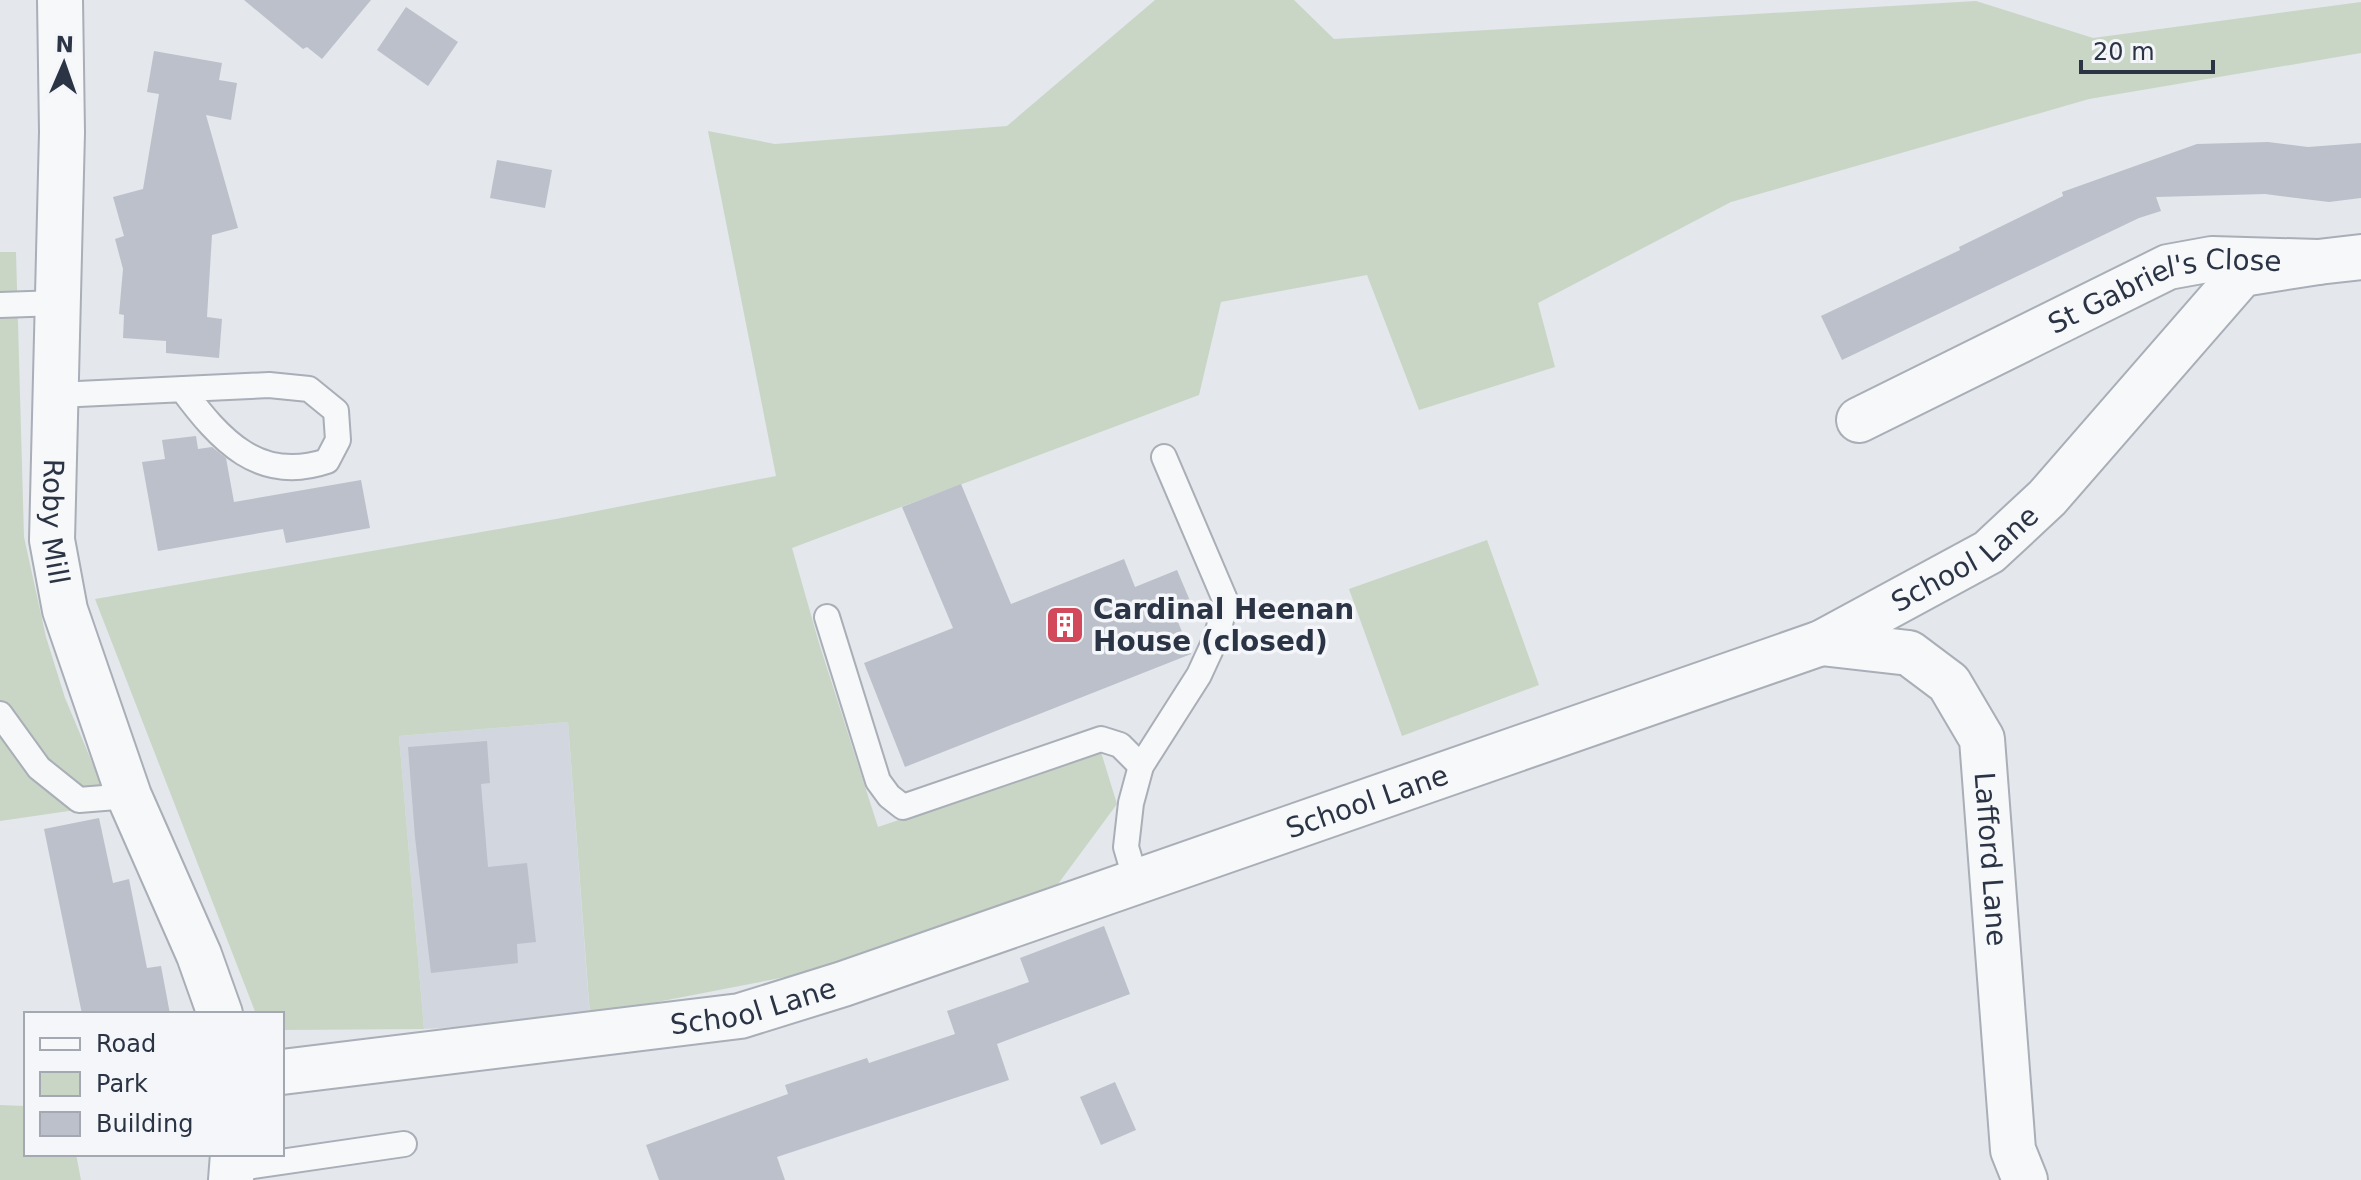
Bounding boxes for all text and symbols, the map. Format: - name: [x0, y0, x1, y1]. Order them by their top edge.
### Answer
- north arrow: [24, 24, 104, 104]
- scale bar: [2081, 24, 2213, 74]
- text: N: [55, 32, 74, 57]
- text: 20 m: [2093, 38, 2155, 66]
- street label: St Gabriel's Close: [2043, 243, 2282, 341]
- street label: Roby Mill: [35, 458, 76, 587]
- street label: School Lane: [1886, 499, 2045, 619]
- place label: Cardinal Heenan House (closed): [1093, 593, 1354, 658]
- building icon: Cardinal Heenan House (closed): [1044, 604, 1086, 646]
- street label: School Lane: [1281, 758, 1453, 845]
- street label: Lafford Lane: [1968, 771, 2014, 947]
- street label: School Lane: [668, 971, 840, 1041]
- legend: [24, 1012, 284, 1156]
- text: Road: [96, 1030, 156, 1058]
- text: Park: [96, 1070, 148, 1098]
- text: Building: [96, 1110, 193, 1138]

